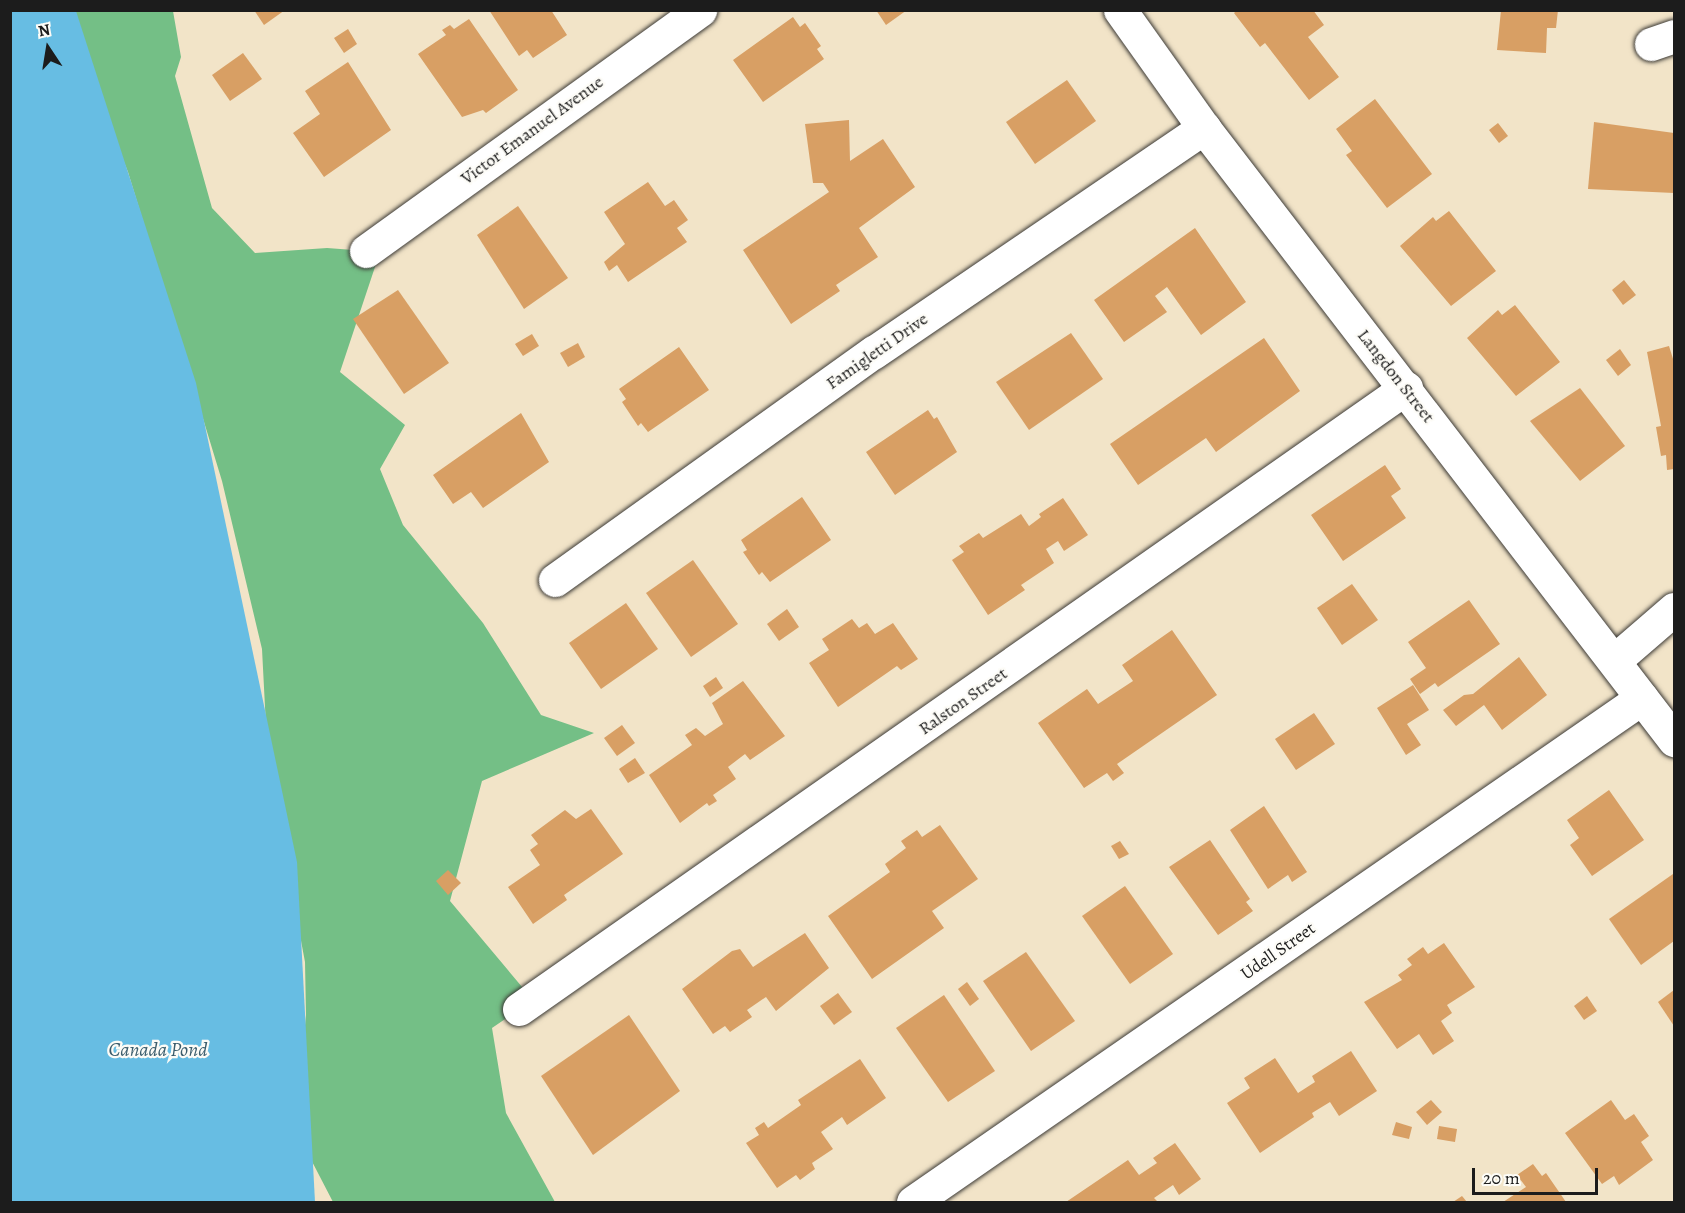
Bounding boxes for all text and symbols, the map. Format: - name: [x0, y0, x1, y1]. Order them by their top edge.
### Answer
- north arrow: [18, 18, 78, 78]
- text: N: [36, 18, 52, 42]
- street label: Victor Emanuel Avenue: [456, 71, 608, 189]
- street label: Famigletti Drive: [822, 308, 932, 394]
- street label: Langdon Street: [1353, 325, 1439, 427]
- street label: Ralston Street: [915, 663, 1011, 739]
- street label: Udell Street: [1237, 917, 1319, 985]
- water label: Canada Pond: [109, 1037, 207, 1061]
- scale bar: [1475, 1156, 1601, 1194]
- text: 20 m: [1483, 1166, 1520, 1190]

